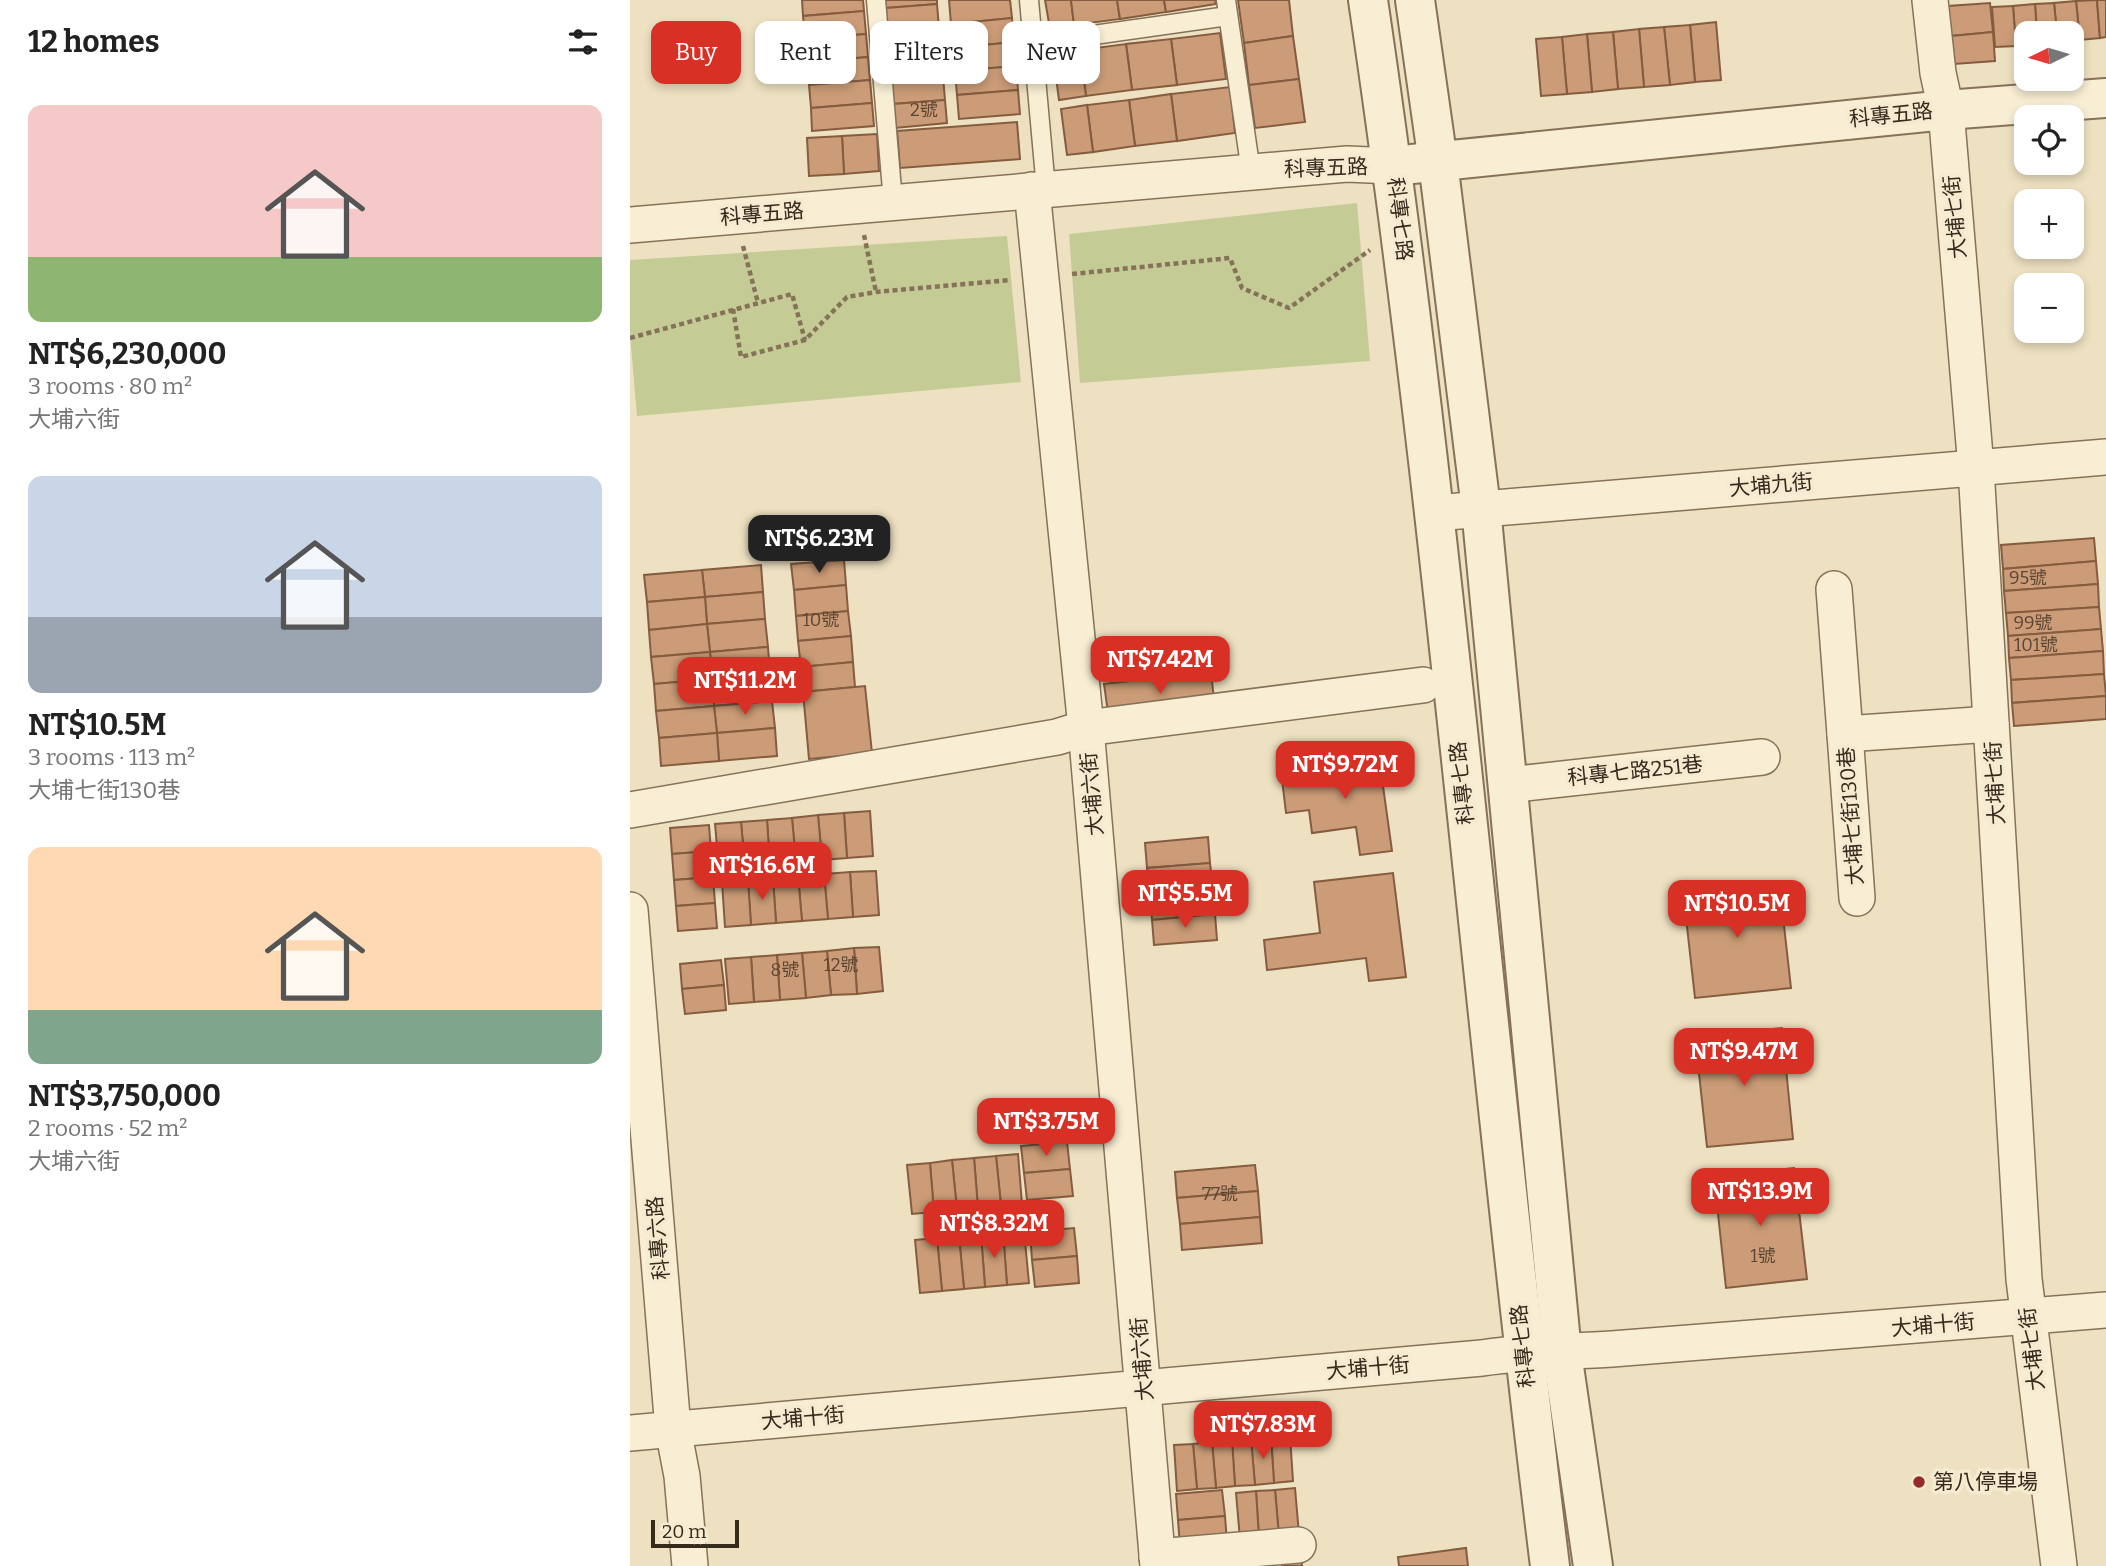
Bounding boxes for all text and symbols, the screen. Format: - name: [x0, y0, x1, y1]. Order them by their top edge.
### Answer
- chip: Buy: [651, 21, 741, 84]
- chip: Rent: [755, 21, 856, 84]
- chip: Filters: [870, 21, 988, 84]
- chip: New: [1002, 21, 1100, 84]
- north arrow: [2014, 21, 2084, 91]
- map controls: [2014, 21, 2084, 343]
- icon: filters: [564, 23, 602, 61]
- text: 12 homes: [28, 24, 159, 60]
- street label: 科專五路: [1848, 98, 1934, 132]
- house number: 2號: [910, 99, 938, 121]
- button: locate: [2014, 105, 2084, 175]
- icon: home: [252, 151, 378, 277]
- street label: 科專五路: [1284, 154, 1368, 182]
- street label: 大埔七街: [1938, 174, 1972, 260]
- street label: 科專七路: [1382, 176, 1418, 262]
- button: +: [2014, 189, 2084, 259]
- street label: 科專五路: [719, 197, 805, 231]
- button: −: [2014, 273, 2084, 343]
- text: NT$6,230,000: [28, 336, 227, 372]
- text: 3 rooms · 80 m²: [28, 372, 192, 400]
- text: 大埔六街: [28, 405, 120, 433]
- street label: 大埔九街: [1728, 468, 1814, 502]
- pin: NT$6.23M: [747, 516, 891, 575]
- icon: home: [252, 522, 378, 648]
- text: NT$6.23M: [764, 524, 874, 552]
- house number: 95號: [2009, 567, 2047, 589]
- house number: 10號: [803, 609, 839, 631]
- house number: 99號: [2013, 612, 2053, 634]
- house number: 101號: [2014, 634, 2058, 656]
- pin: NT$7.42M: [1088, 636, 1232, 696]
- text: NT$7.42M: [1107, 645, 1213, 673]
- pin: NT$11.2M: [673, 658, 817, 717]
- text: NT$11.2M: [693, 666, 797, 694]
- text: NT$10.5M: [28, 707, 167, 743]
- street label: 科專七路: [1445, 740, 1479, 826]
- street label: 大埔七街: [1980, 740, 2010, 826]
- pin: NT$9.72M: [1273, 742, 1417, 801]
- text: 3 rooms · 113 m²: [28, 743, 195, 771]
- street label: 大埔七街130巷: [1833, 746, 1869, 886]
- text: NT$9.72M: [1292, 750, 1398, 778]
- street label: 大埔六街: [1075, 751, 1109, 837]
- street label: 科專七路251巷: [1566, 751, 1704, 791]
- text: 大埔七街130巷: [28, 776, 180, 804]
- pin: NT$16.6M: [690, 842, 834, 902]
- text: NT$16.6M: [709, 851, 815, 879]
- pin: NT$5.5M: [1120, 870, 1250, 930]
- text: NT$5.5M: [1137, 879, 1233, 907]
- pin: NT$10.5M: [1665, 880, 1809, 940]
- text: NT$10.5M: [1684, 889, 1790, 917]
- icon: home: [252, 893, 378, 1019]
- house number: 12號: [823, 954, 859, 976]
- house number: 8號: [771, 959, 799, 981]
- pin: NT$9.47M: [1672, 1028, 1816, 1088]
- text: NT$9.47M: [1690, 1037, 1798, 1065]
- text: NT$3,750,000: [28, 1078, 221, 1114]
- pin: NT$3.75M: [974, 1098, 1118, 1158]
- text: NT$3.75M: [993, 1107, 1099, 1135]
- text: 2 rooms · 52 m²: [28, 1114, 187, 1142]
- text: 大埔六街: [28, 1147, 120, 1175]
- pin: NT$13.9M: [1688, 1168, 1832, 1228]
- text: NT$13.9M: [1707, 1177, 1813, 1205]
- house number: 77號: [1202, 1183, 1238, 1205]
- street label: 科專六路: [641, 1195, 675, 1281]
- pin: NT$8.32M: [922, 1200, 1066, 1260]
- text: NT$8.32M: [939, 1209, 1049, 1237]
- house number: 1號: [1750, 1245, 1776, 1267]
- street label: 科專七路: [1506, 1303, 1540, 1389]
- street label: 大埔七街: [2014, 1306, 2050, 1392]
- street label: 大埔十街: [1890, 1308, 1976, 1342]
- street label: 大埔六街: [1125, 1316, 1159, 1402]
- street label: 大埔十街: [1325, 1351, 1411, 1385]
- street label: 大埔十街: [760, 1401, 846, 1435]
- pin: NT$7.83M: [1191, 1402, 1335, 1461]
- text: NT$7.83M: [1210, 1410, 1316, 1438]
- place label: 第八停車場: [1933, 1469, 2038, 1495]
- marker: 第八停車場: [1911, 1474, 1927, 1490]
- scale bar: [651, 1517, 738, 1549]
- text: 20 m: [662, 1520, 706, 1543]

